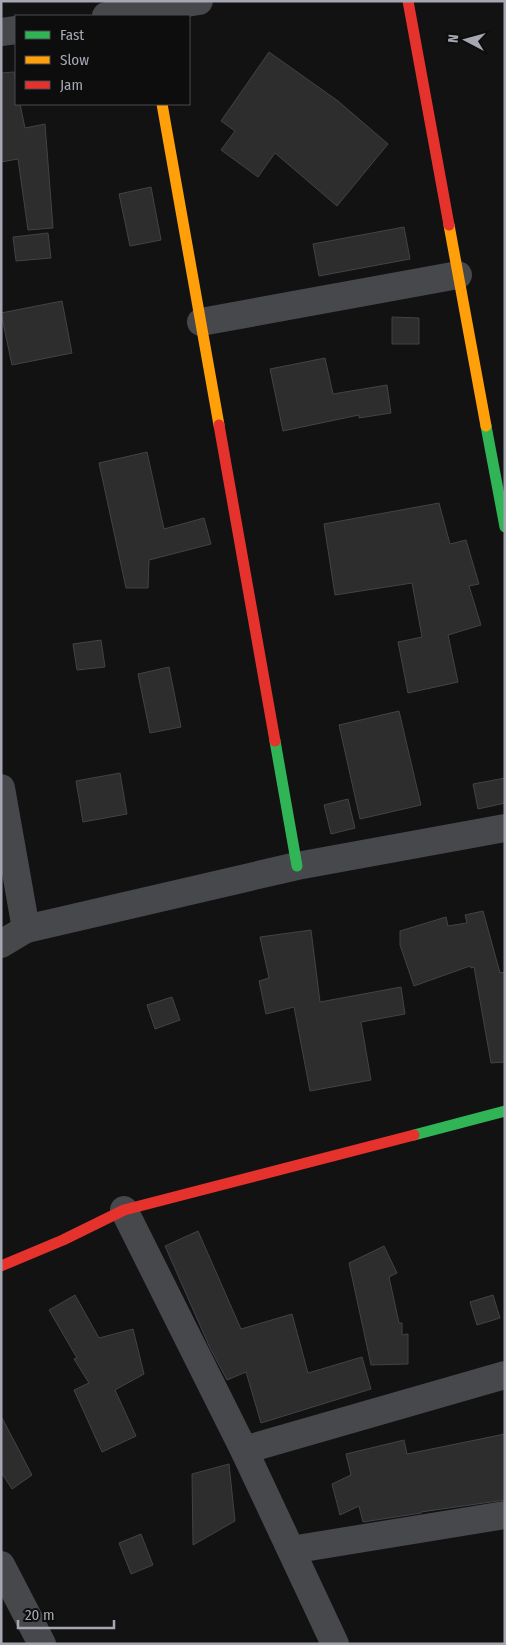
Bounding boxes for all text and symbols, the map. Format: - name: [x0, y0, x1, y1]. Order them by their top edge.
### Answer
- legend: [15, 15, 190, 105]
- north arrow: [441, 15, 491, 65]
- text: Fast: [60, 26, 84, 44]
- text: N: [445, 34, 462, 44]
- text: Slow: [60, 51, 89, 69]
- text: Jam: [60, 76, 83, 94]
- scale bar: [18, 1598, 114, 1630]
- text: 20 m: [25, 1606, 55, 1624]

